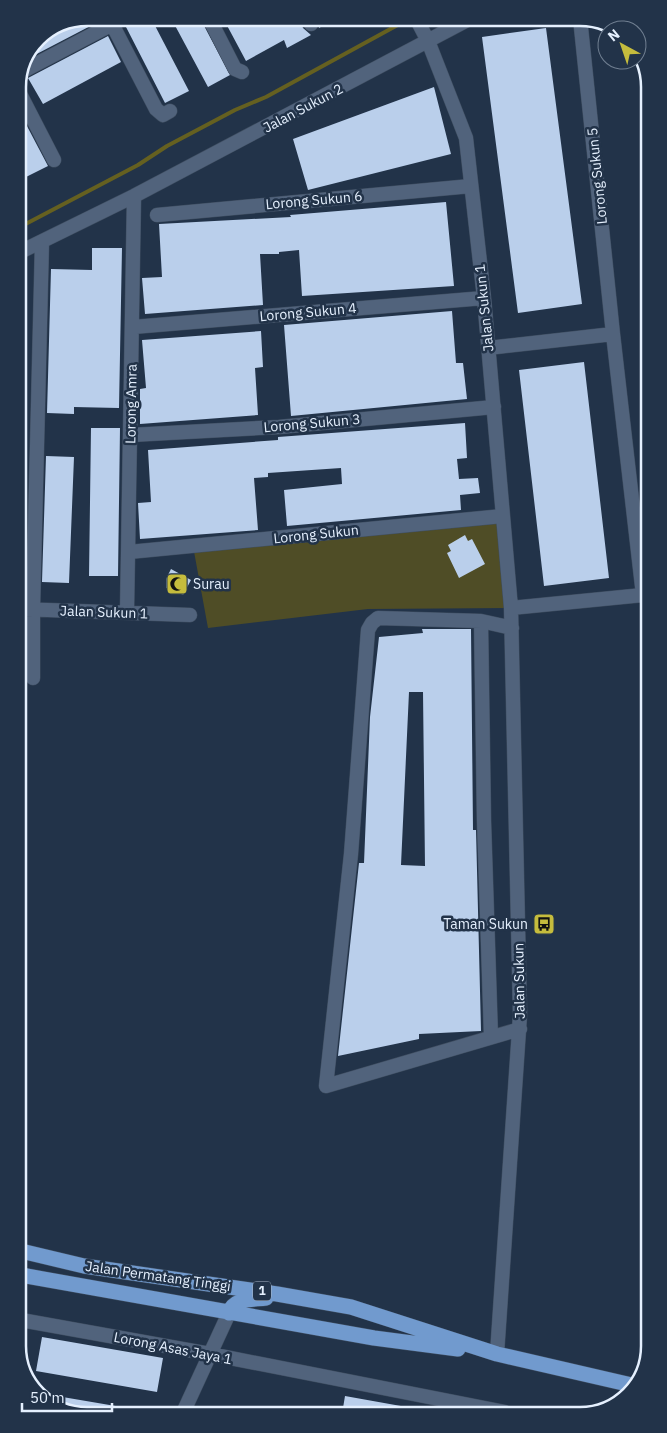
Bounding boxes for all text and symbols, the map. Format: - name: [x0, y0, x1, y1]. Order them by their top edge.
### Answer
- north arrow: [597, 20, 647, 70]
- text: N: [604, 25, 623, 45]
- street label: Jalan Sukun 2: [260, 79, 346, 137]
- street label: Lorong Sukun 5: [583, 127, 611, 225]
- street label: Lorong Sukun 6: [265, 187, 363, 213]
- street label: Jalan Sukun 1: [470, 263, 498, 353]
- street label: Lorong Sukun 4: [259, 299, 357, 325]
- street label: Lorong Amra: [121, 363, 141, 444]
- street label: Lorong Sukun 3: [263, 410, 361, 436]
- street label: Lorong Sukun: [273, 521, 359, 547]
- mosque icon: Surau: [165, 572, 189, 596]
- place label: Surau: [193, 575, 230, 593]
- street label: Jalan Sukun 1: [60, 601, 148, 623]
- bus stop icon: Taman Sukun: [532, 912, 556, 936]
- place label: Taman Sukun: [443, 915, 528, 933]
- street label: Jalan Sukun: [509, 943, 529, 1019]
- street label: Jalan Permatang Tinggi: [84, 1257, 232, 1295]
- road number: 1: [253, 1282, 271, 1300]
- street label: Lorong Asas Jaya 1: [112, 1328, 234, 1368]
- scale bar: [22, 1380, 112, 1412]
- text: 50 m: [30, 1388, 65, 1407]

